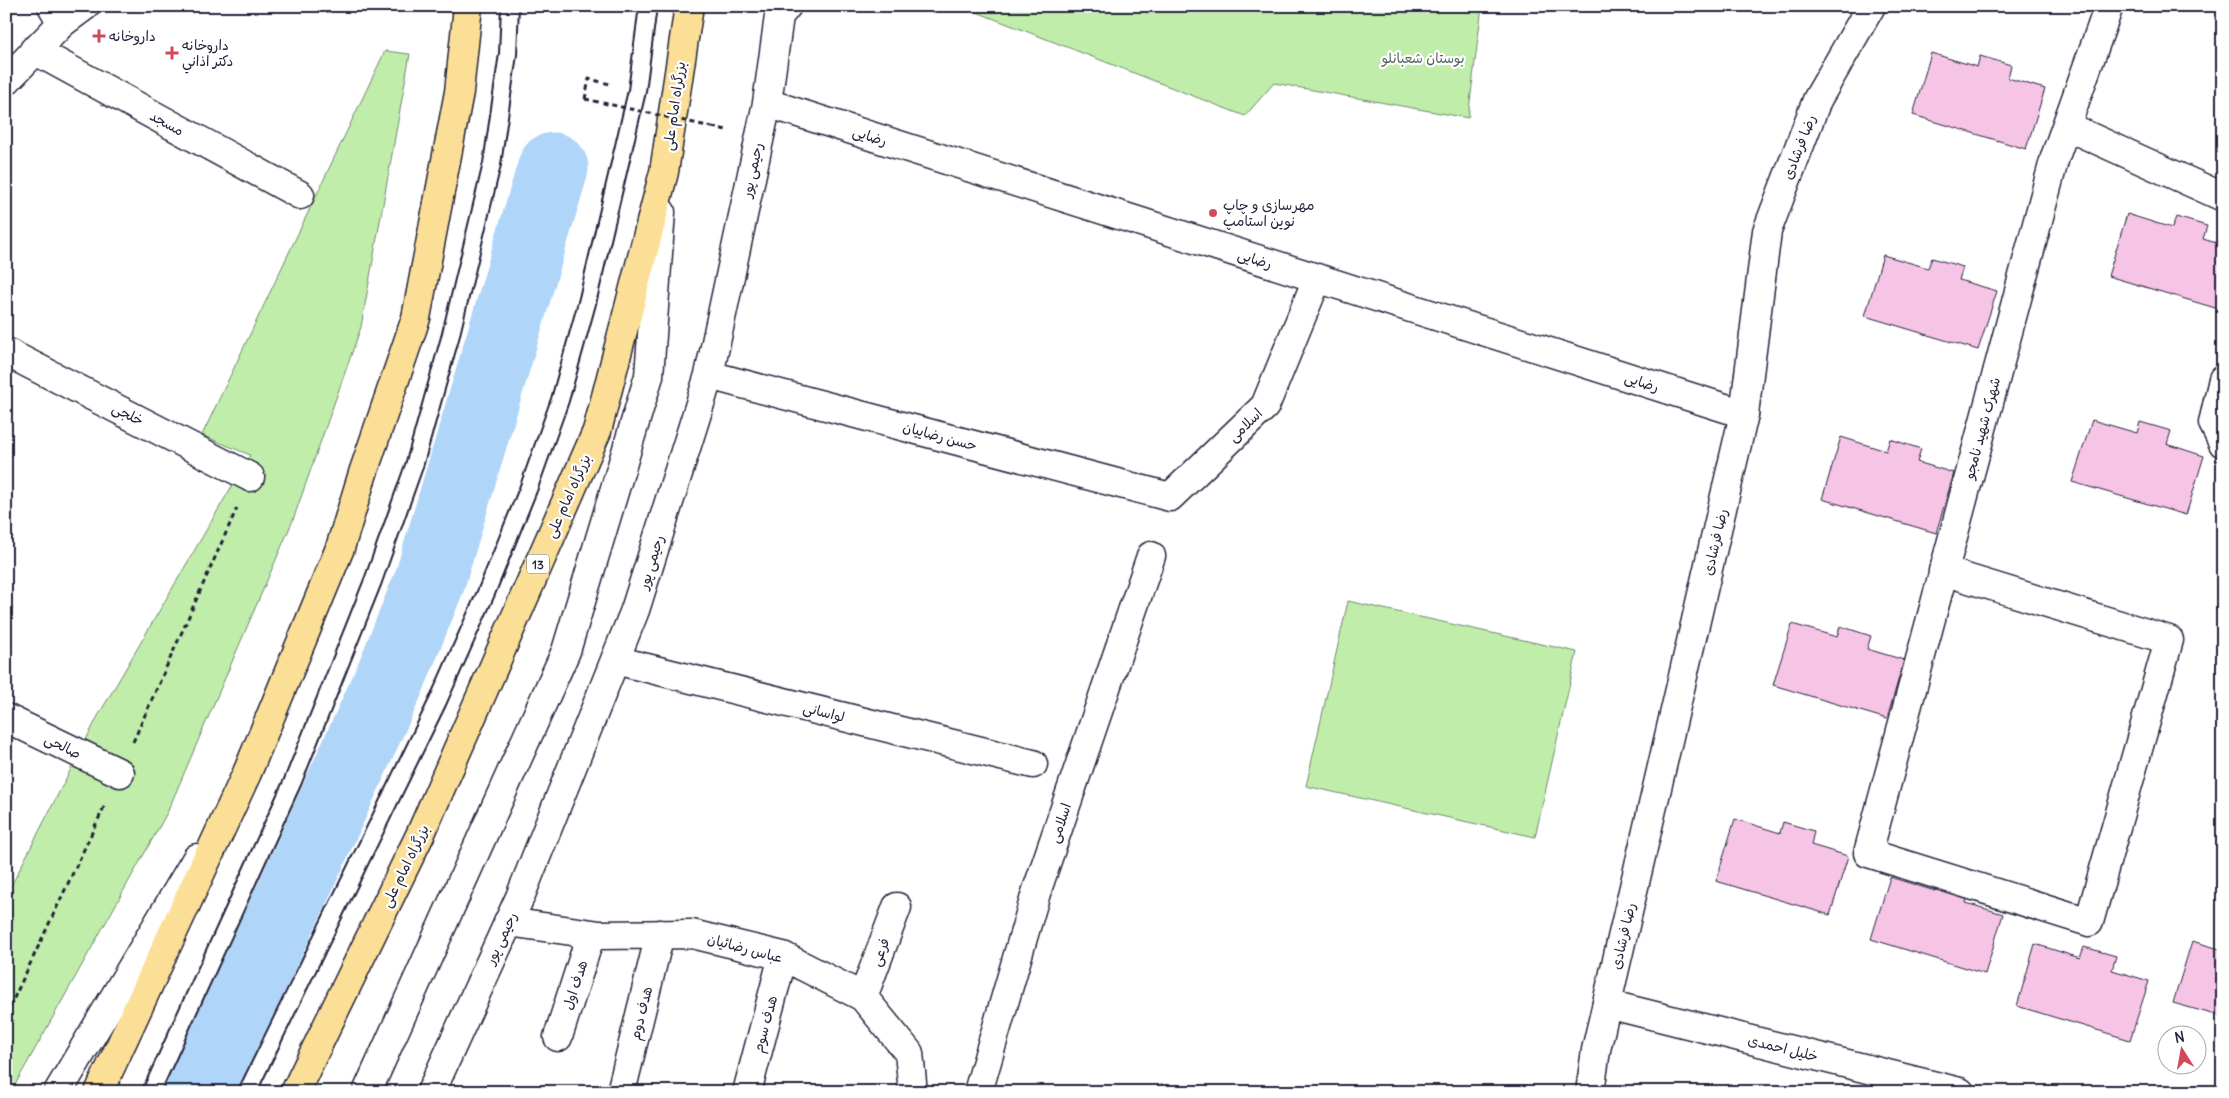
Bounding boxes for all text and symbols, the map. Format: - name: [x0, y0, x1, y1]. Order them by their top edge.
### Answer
- place label: داروخانه: [109, 27, 156, 46]
- marker: داروخانه: [93, 30, 105, 42]
- place label: داروخانه دكتر اذاني: [182, 36, 233, 74]
- marker: داروخانه دكتر اذاني: [166, 47, 178, 59]
- park label: بوستان شعبانلو: [1381, 49, 1464, 67]
- street label: بزرگراه امام علی: [659, 60, 691, 152]
- street label: مسجد: [147, 106, 187, 140]
- street label: رضا فرشادی: [1778, 112, 1820, 182]
- street label: رضایی: [851, 122, 889, 150]
- street label: رحیمی پور: [737, 141, 768, 200]
- place label: مهرسازی و چاپ نوین استامپ: [1223, 196, 1315, 231]
- marker: مهرسازی و چاپ نوین استامپ: [1207, 207, 1219, 219]
- street label: رضایی: [1236, 245, 1274, 273]
- street label: رضایی: [1623, 368, 1661, 396]
- street label: شهرک شهید نامجو: [1960, 375, 2004, 482]
- street label: خلجی: [109, 398, 147, 430]
- street label: اسلامی: [1224, 404, 1266, 446]
- street label: حسن رضاییان: [901, 417, 979, 455]
- street label: بزرگراه امام علی: [541, 451, 596, 542]
- street label: رضا فرشادی: [1699, 507, 1731, 577]
- street label: رحیمی پور: [634, 533, 669, 593]
- road number: 13: [527, 554, 549, 574]
- street label: لواسانی: [801, 698, 847, 726]
- street label: صالحی: [42, 729, 84, 763]
- street label: اسلامی: [1045, 801, 1075, 845]
- street label: بزرگراه امام علی: [377, 822, 435, 911]
- street label: رضا فرشادی: [1607, 901, 1639, 971]
- street label: رحیمی پور: [481, 909, 522, 968]
- street label: عباس رضائیان: [706, 929, 784, 967]
- street label: فرعی: [866, 935, 894, 969]
- street label: هدف اول: [559, 958, 591, 1012]
- street label: هدف دوم: [626, 984, 658, 1042]
- street label: هدف سوم: [749, 993, 784, 1055]
- north arrow: [2156, 1026, 2206, 1076]
- text: N: [2173, 1027, 2186, 1047]
- street label: خلیل احمدی: [1746, 1031, 1820, 1065]

